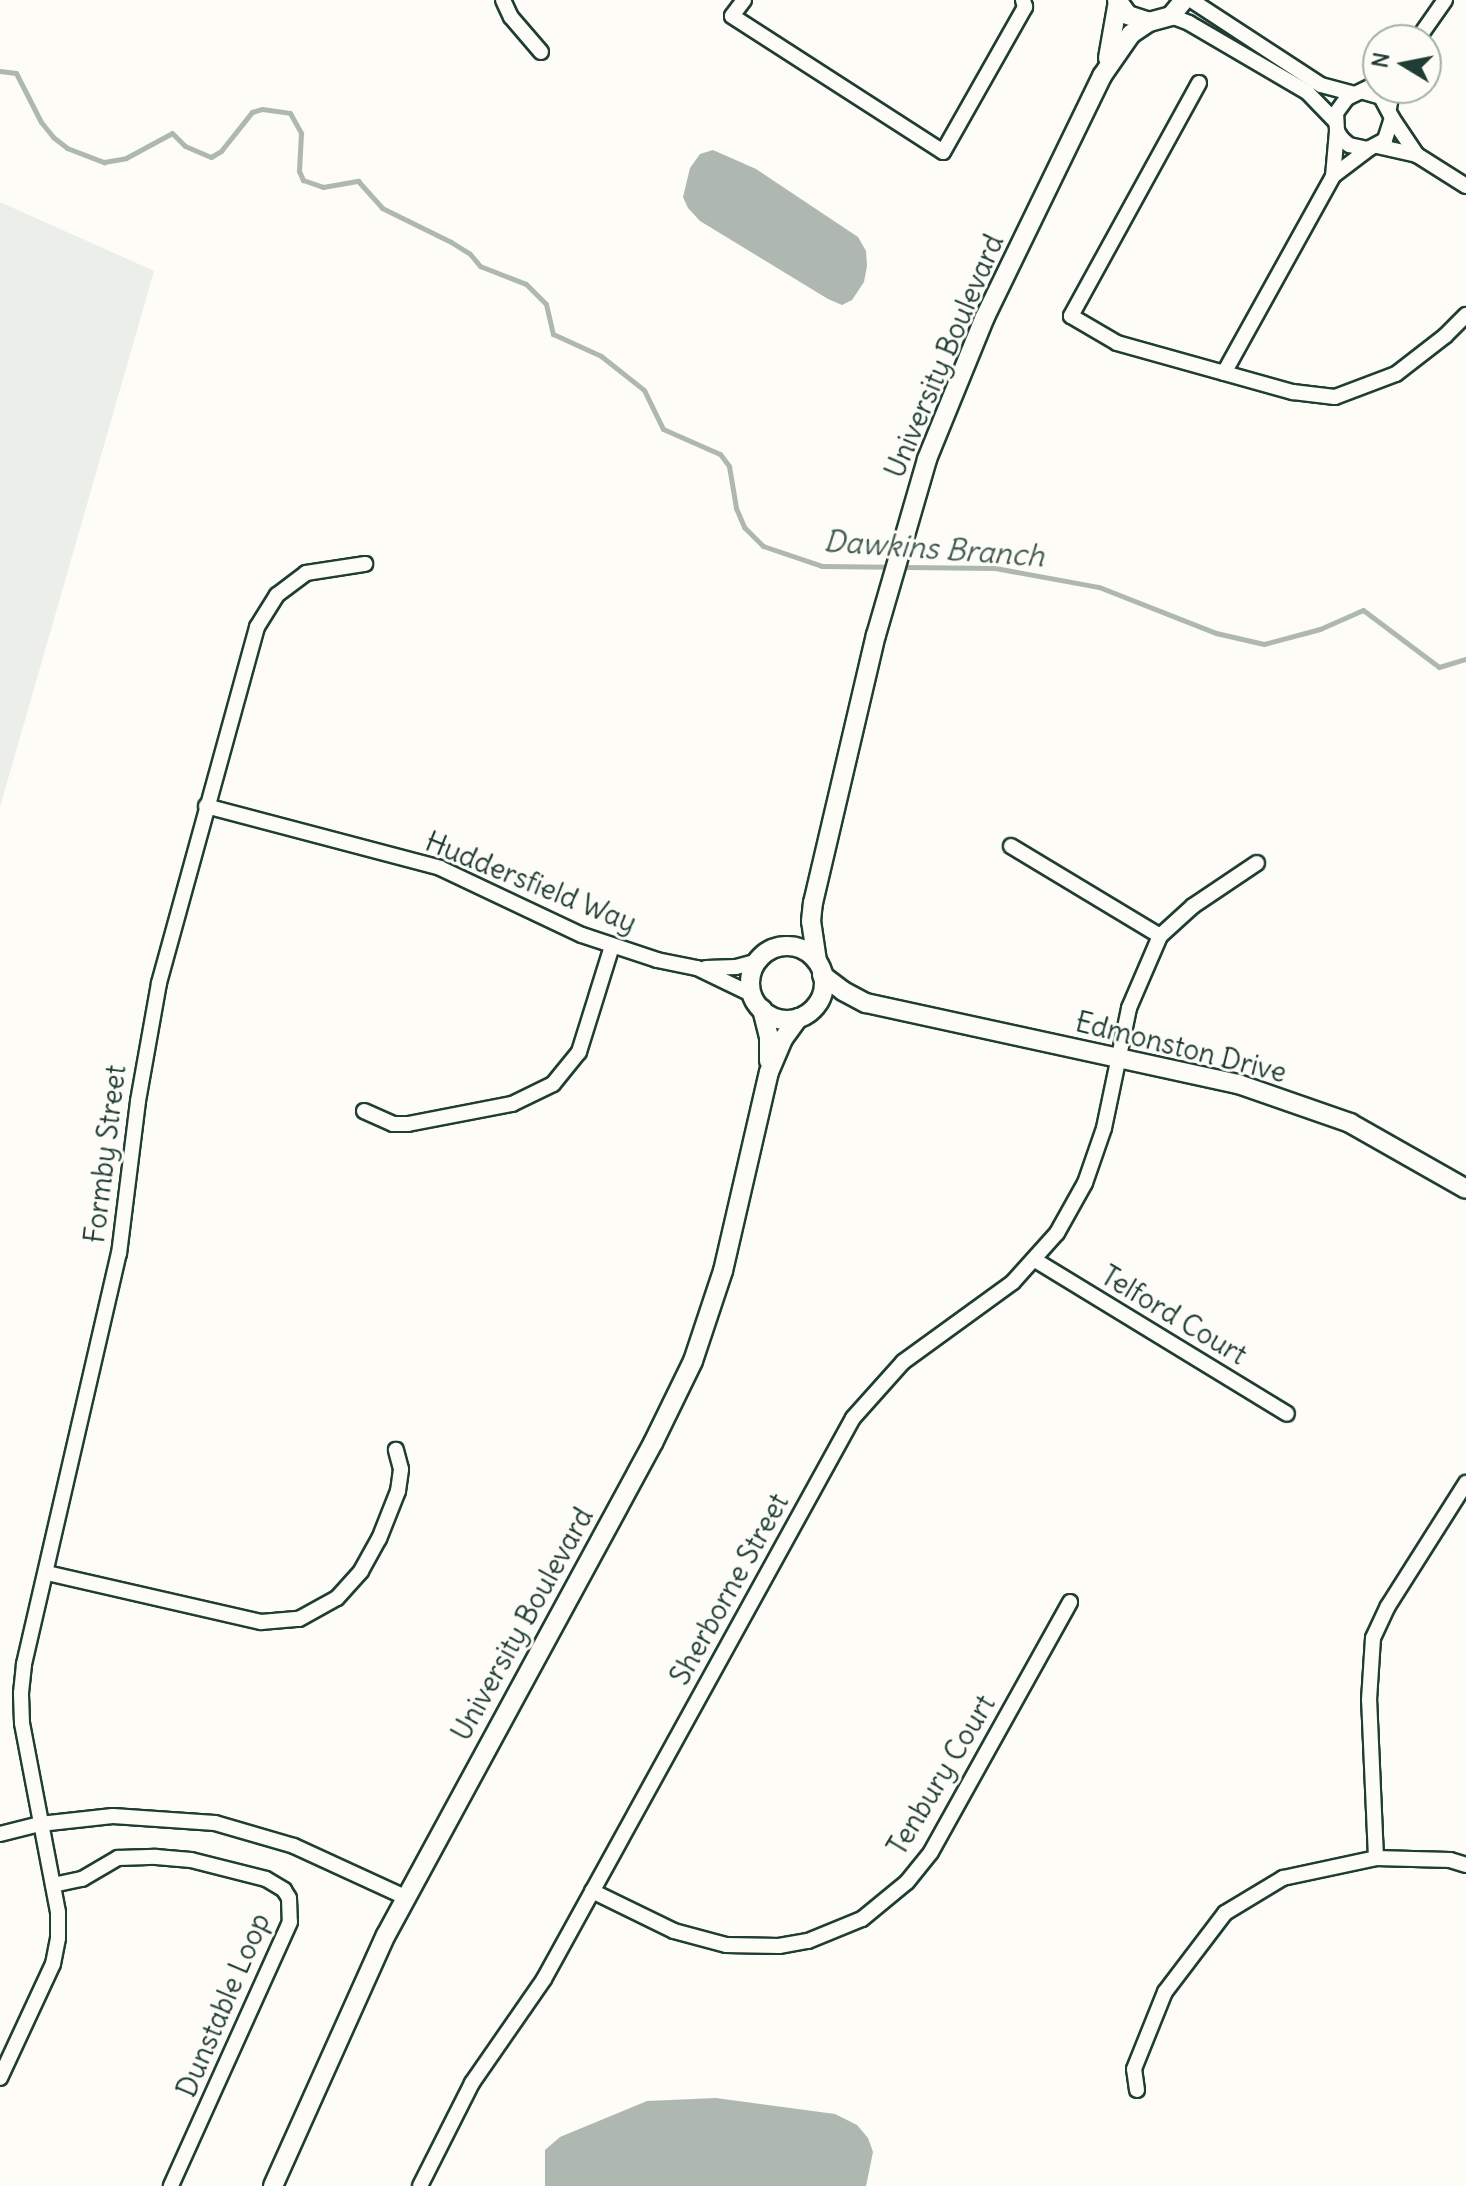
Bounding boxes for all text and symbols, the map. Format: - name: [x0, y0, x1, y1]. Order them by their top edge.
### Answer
- north arrow: [1362, 24, 1442, 104]
- text: N: [1365, 50, 1395, 70]
- street label: University Boulevard: [877, 229, 1011, 483]
- water label: Dawkins Branch: [823, 522, 1045, 574]
- street label: Huddersfield Way: [421, 824, 641, 940]
- street label: Edmonston Drive: [1072, 1005, 1290, 1089]
- street label: Formby Street: [77, 1063, 133, 1245]
- street label: Telford Court: [1095, 1258, 1253, 1372]
- street label: Sherborne Street: [663, 1487, 795, 1691]
- street label: University Boulevard: [444, 1502, 600, 1746]
- street label: Tenbury Court: [880, 1689, 1002, 1861]
- street label: Dunstable Loop: [169, 1908, 277, 2102]

